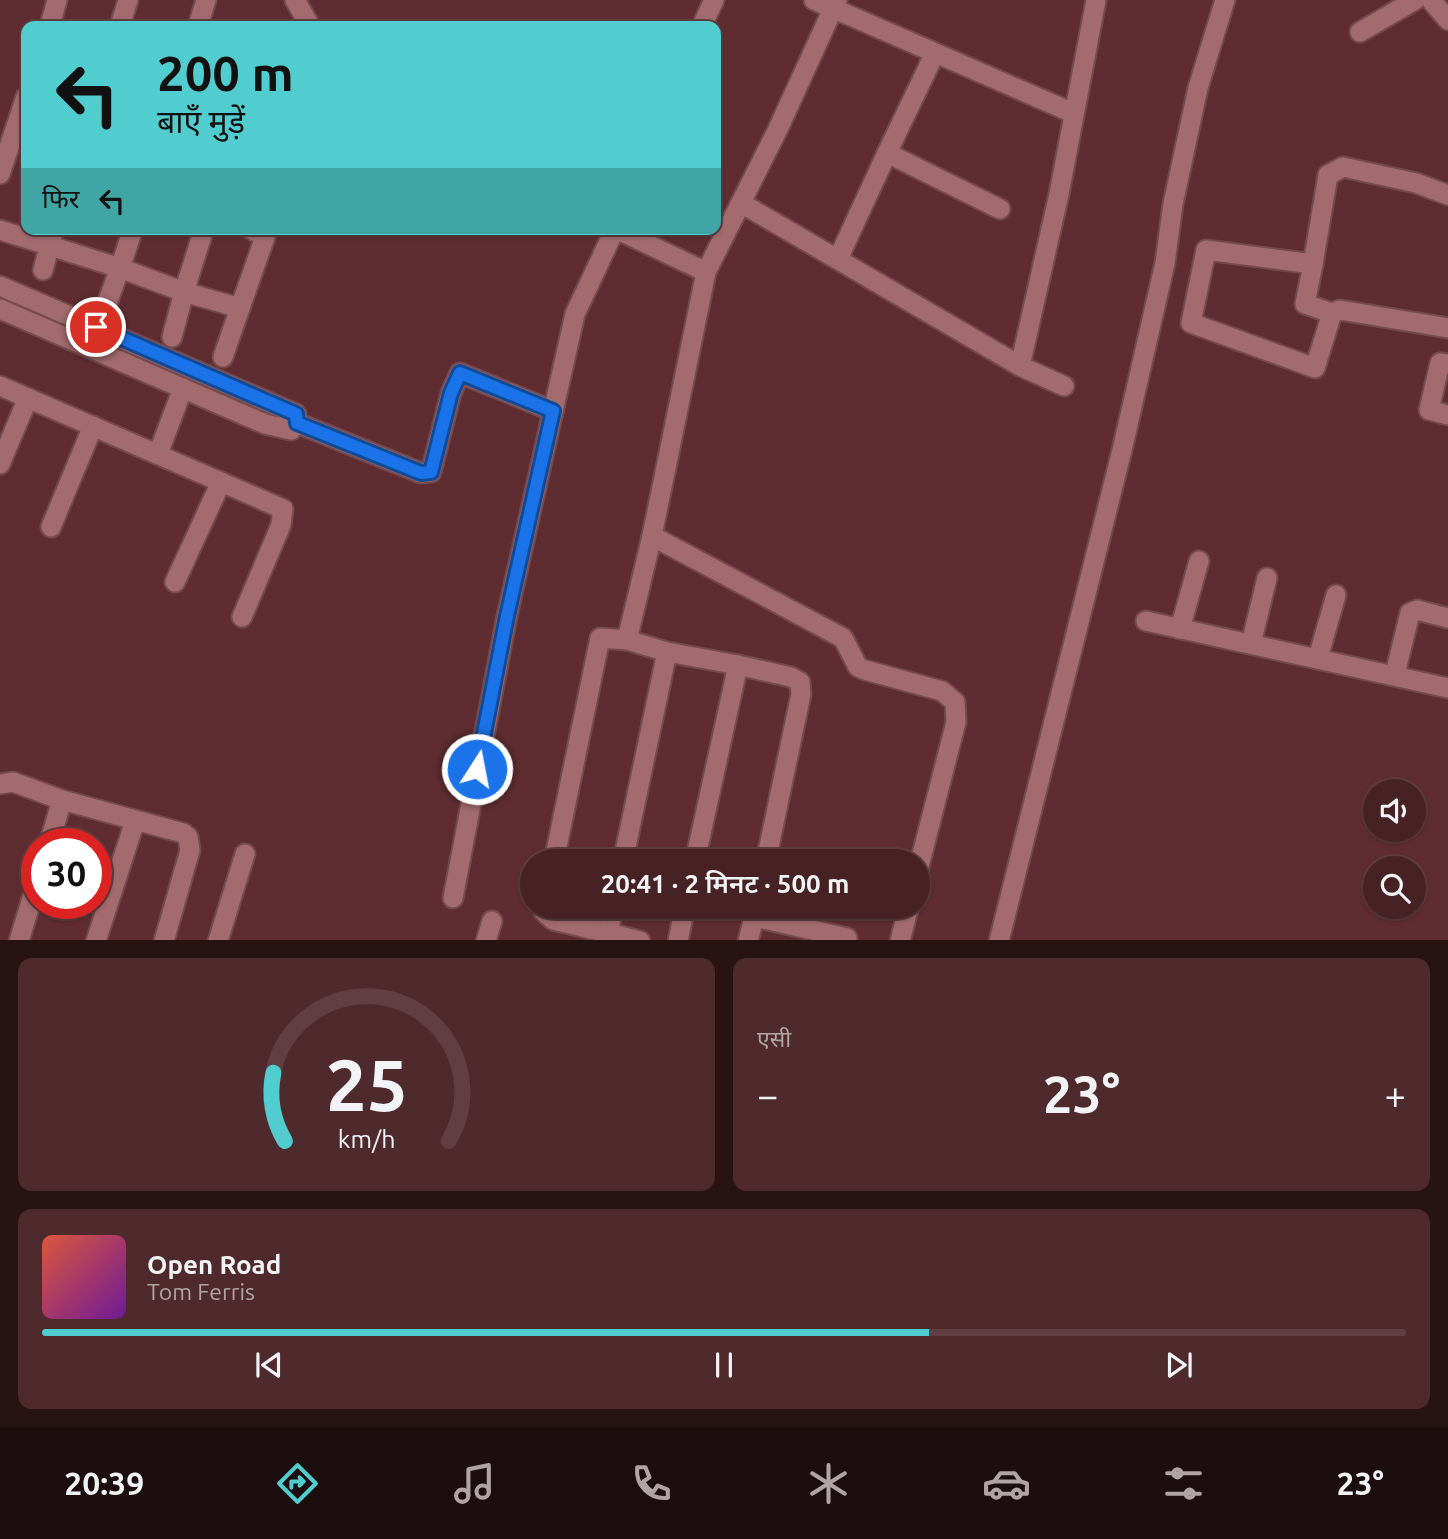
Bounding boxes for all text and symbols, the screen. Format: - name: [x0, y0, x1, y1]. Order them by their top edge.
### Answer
- text: 200 m: [157, 45, 294, 100]
- icon: left: [42, 49, 133, 140]
- text: बाएँ मुड़ें: [157, 103, 245, 139]
- icon: left: [93, 182, 131, 220]
- text: फिर: [42, 184, 79, 213]
- pin: [66, 297, 126, 357]
- icon: arrive: [77, 308, 115, 346]
- position arrow: [440, 732, 514, 806]
- map controls: [1363, 779, 1426, 919]
- button: sound: [1363, 779, 1426, 842]
- speed limit sign: 30: [21, 828, 112, 919]
- button: search: [1363, 856, 1426, 919]
- text: 20:41 · 2 मिनट · 500 m: [601, 869, 849, 898]
- text: एसी: [757, 1026, 791, 1051]
- text: 25: [325, 1043, 408, 1125]
- text: 23°: [1043, 1065, 1120, 1123]
- text: −: [757, 1074, 778, 1116]
- text: +: [1385, 1074, 1406, 1116]
- text: km/h: [338, 1124, 395, 1152]
- text: Open Road: [147, 1250, 281, 1279]
- text: Tom Ferris: [147, 1279, 255, 1304]
- icon: previous: [250, 1346, 288, 1384]
- icon: pause: [705, 1346, 743, 1384]
- icon: next: [1160, 1346, 1198, 1384]
- icon: directions: [273, 1459, 322, 1508]
- icon: music: [450, 1459, 499, 1508]
- icon: phone: [627, 1459, 676, 1508]
- icon: climate: [804, 1459, 853, 1508]
- icon: car: [982, 1459, 1031, 1508]
- icon: filters: [1159, 1459, 1208, 1508]
- text: 20:39: [64, 1465, 144, 1501]
- text: 23°: [1336, 1465, 1384, 1501]

